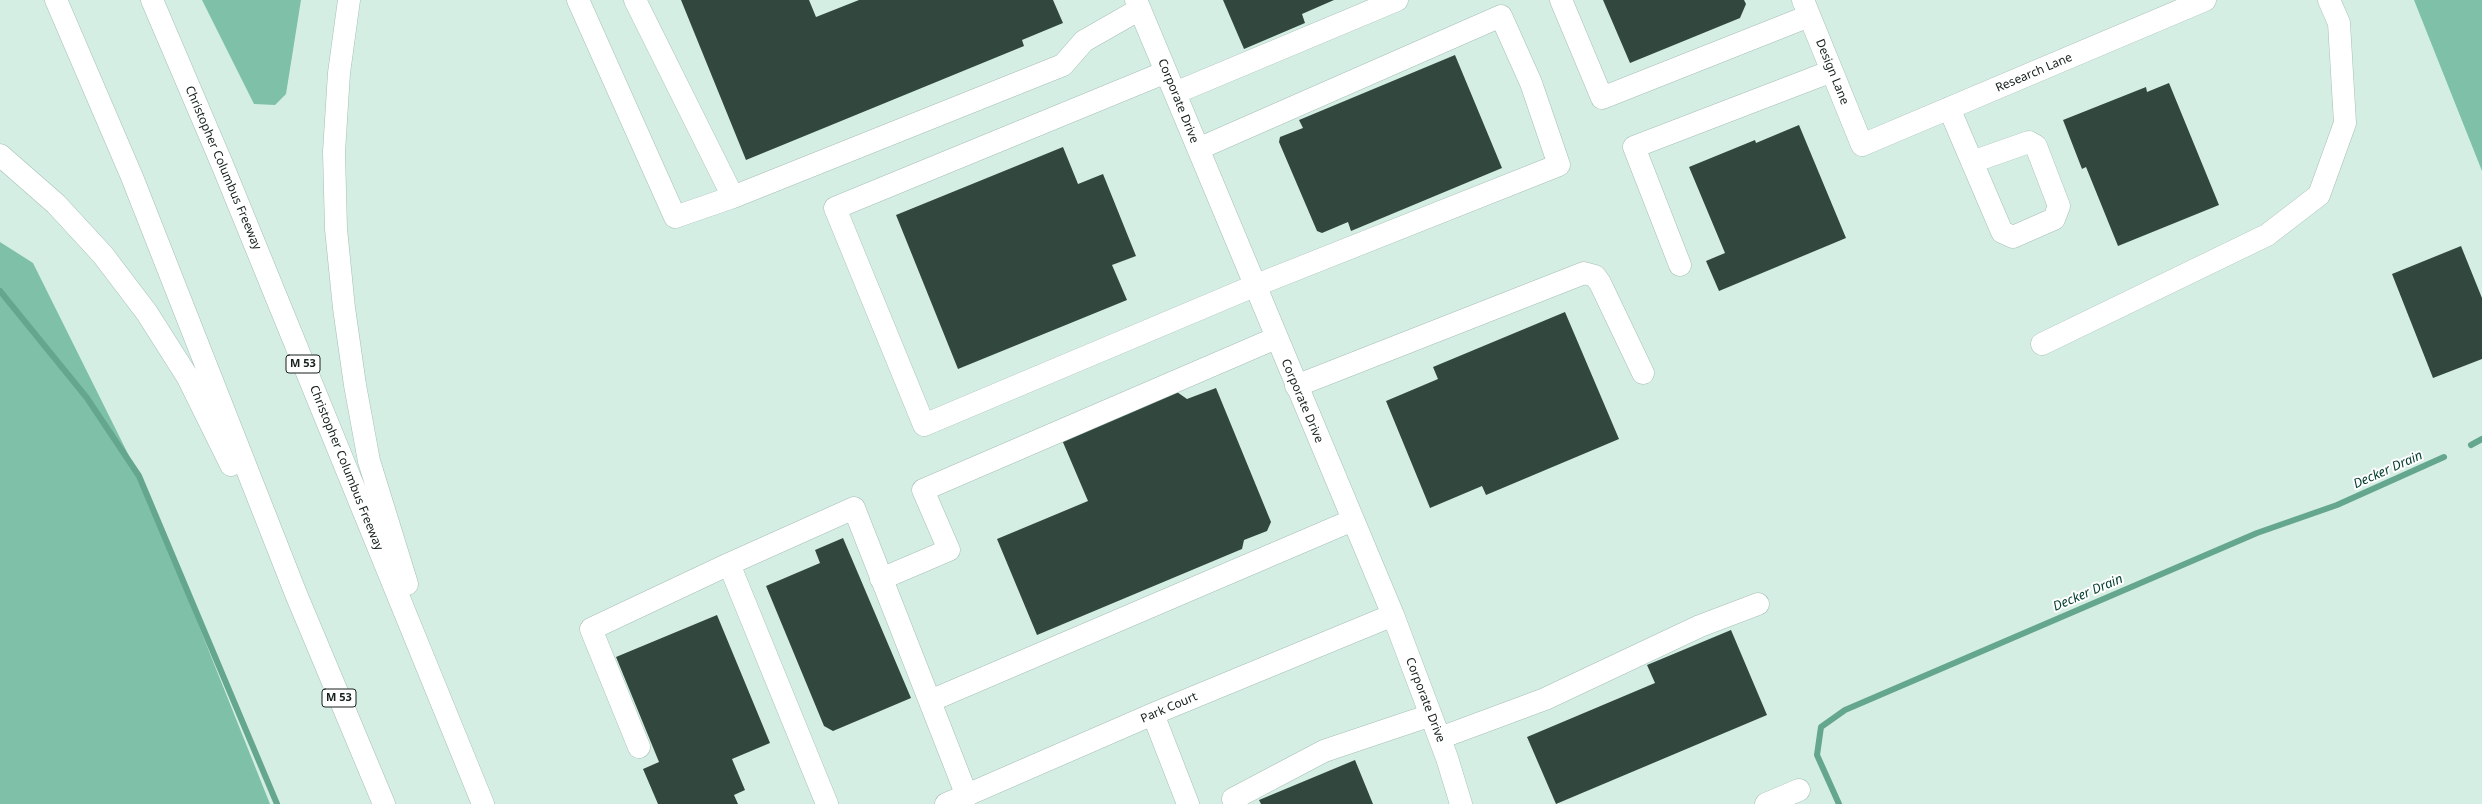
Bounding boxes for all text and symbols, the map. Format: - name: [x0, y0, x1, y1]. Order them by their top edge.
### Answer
- street label: Design Lane: [1812, 37, 1852, 107]
- street label: Research Lane: [1994, 50, 2074, 96]
- street label: Corporate Drive: [1155, 57, 1201, 145]
- street label: Christopher Columbus Freeway: [182, 84, 264, 252]
- road number: M 53: [286, 355, 320, 373]
- street label: Corporate Drive: [1278, 357, 1326, 445]
- street label: Christopher Columbus Freeway: [306, 383, 386, 553]
- water label: Decker Drain: [2351, 448, 2425, 492]
- water label: Decker Drain: [2051, 571, 2125, 615]
- street label: Corporate Drive: [1402, 656, 1448, 744]
- road number: M 53: [322, 689, 356, 707]
- street label: Park Court: [1139, 690, 1199, 726]

